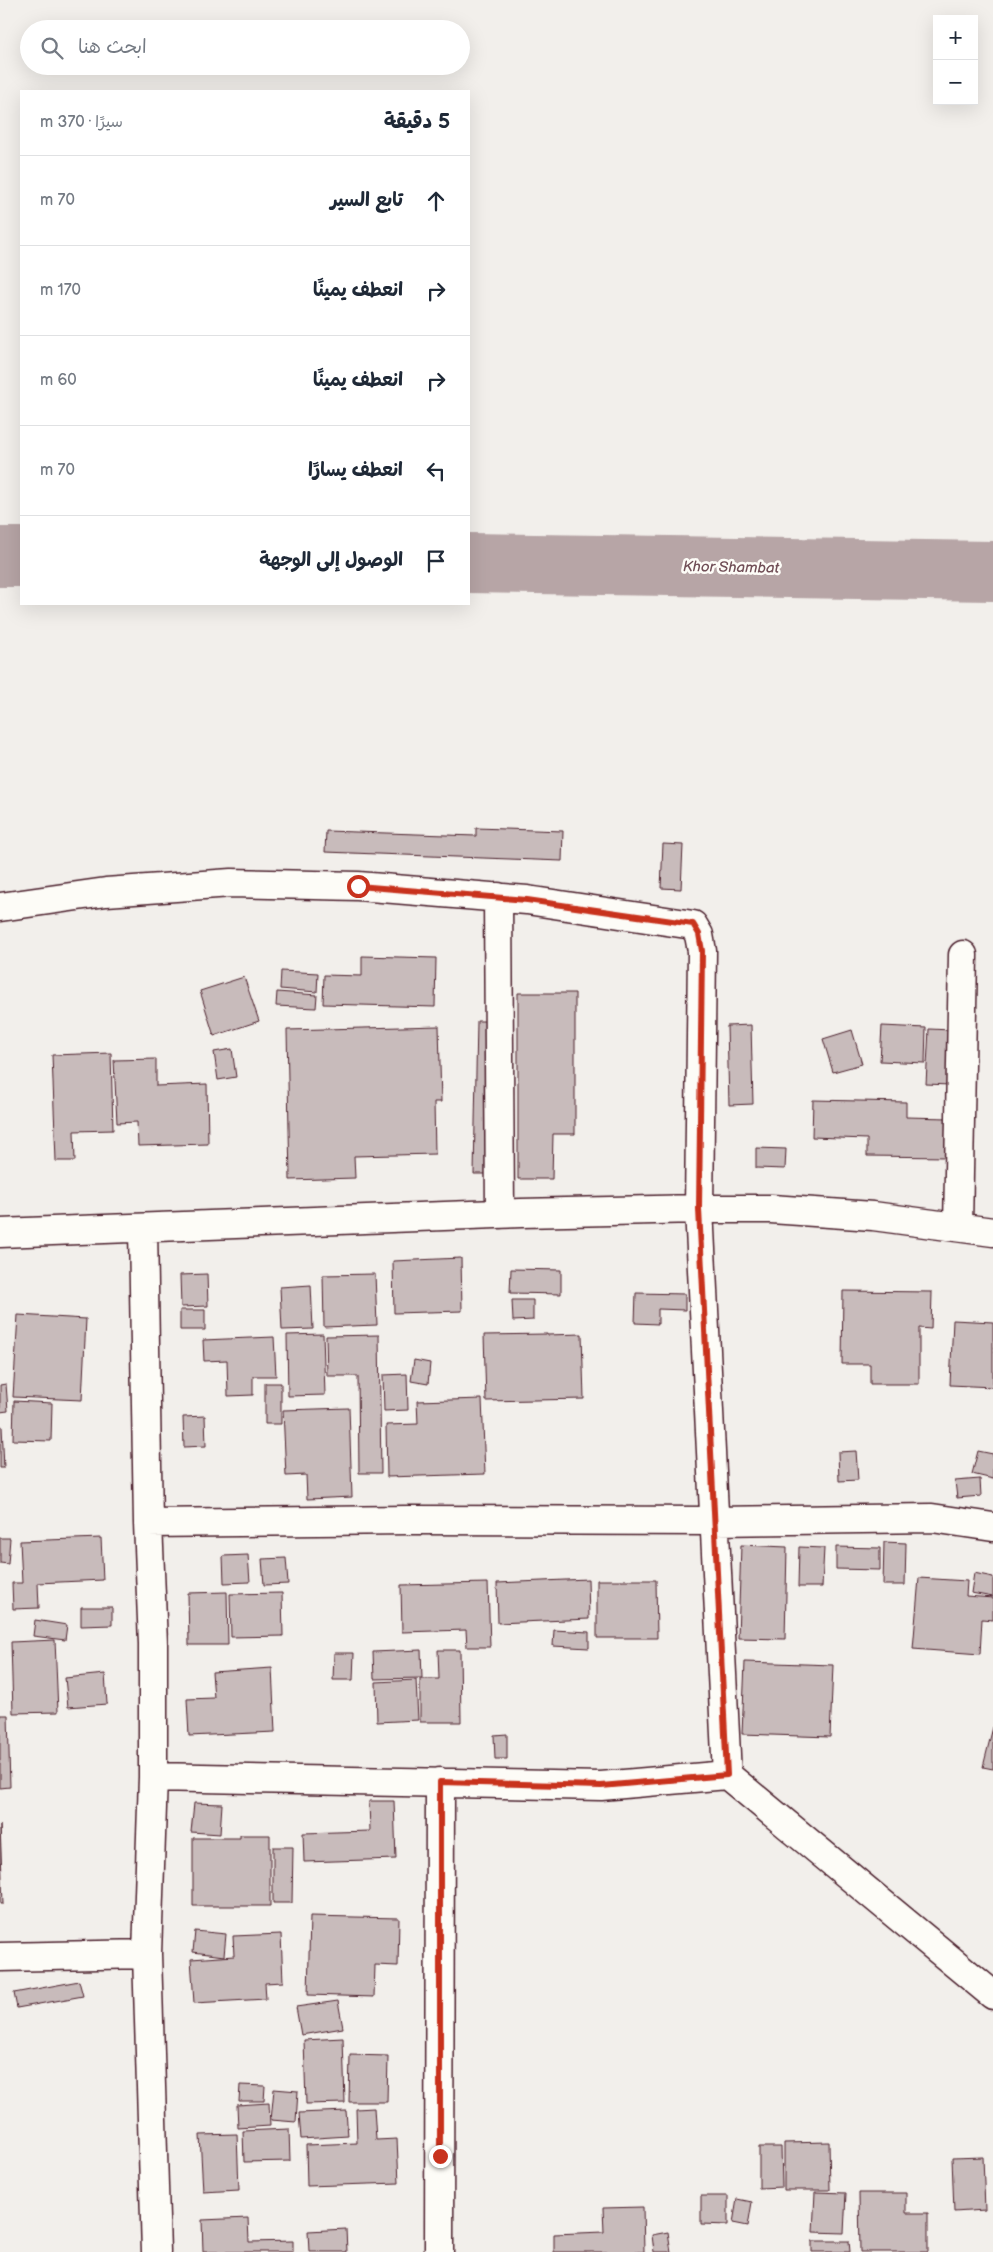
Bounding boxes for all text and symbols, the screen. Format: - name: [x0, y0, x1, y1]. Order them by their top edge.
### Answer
- map controls: [933, 15, 978, 105]
- button: +: [933, 15, 978, 60]
- search box: [20, 20, 470, 75]
- icon: search: [38, 34, 66, 62]
- text: ابحث هنا: [78, 36, 147, 59]
- button: −: [933, 60, 978, 105]
- text: 5 دقيقة: [384, 109, 450, 134]
- text: سيرًا · 370 m: [40, 113, 123, 132]
- icon: ahead: [422, 187, 450, 215]
- text: تابع السير: [330, 189, 403, 212]
- text: 70 m: [40, 191, 75, 210]
- icon: right: [422, 277, 450, 305]
- text: انعطف يمينًا: [313, 279, 403, 302]
- text: 170 m: [40, 281, 81, 300]
- icon: right: [422, 367, 450, 395]
- text: انعطف يمينًا: [313, 369, 403, 392]
- text: 60 m: [40, 371, 77, 390]
- icon: left: [422, 457, 450, 485]
- text: انعطف يسارًا: [308, 459, 403, 482]
- text: 70 m: [40, 461, 75, 480]
- icon: arrive: [422, 547, 450, 575]
- text: الوصول إلى الوجهة: [259, 549, 403, 572]
- water label: Khor Shambat: [683, 557, 780, 578]
- route start: [347, 875, 370, 898]
- route end: [429, 2145, 452, 2168]

